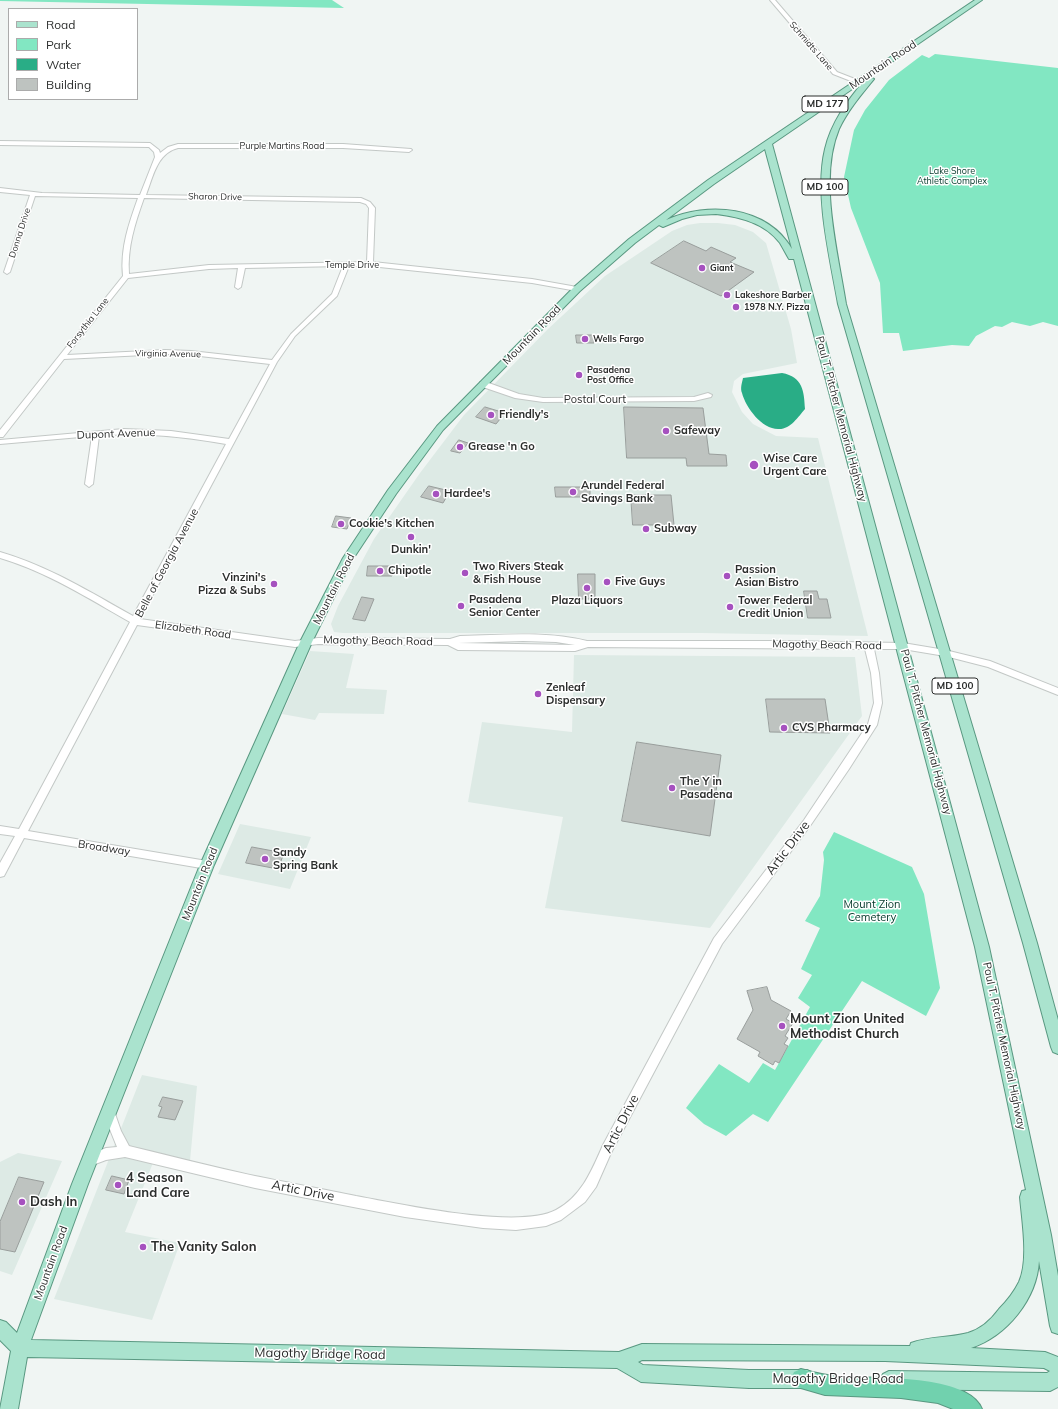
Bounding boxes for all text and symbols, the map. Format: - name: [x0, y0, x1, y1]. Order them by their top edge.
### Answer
- legend: [8, 8, 138, 100]
- text: Road: [46, 17, 75, 32]
- street label: Schmidts Lane: [787, 19, 835, 73]
- text: Park: [46, 37, 71, 52]
- street label: Mountain Road: [847, 38, 919, 92]
- text: Water: [46, 57, 81, 72]
- text: Building: [46, 77, 91, 92]
- road number: MD 177: [802, 96, 848, 112]
- street label: Purple Martins Road: [239, 141, 325, 151]
- park label: Lake Shore Athletic Complex: [917, 166, 987, 187]
- road number: MD 100: [802, 179, 848, 195]
- street label: Sharon Drive: [188, 191, 242, 203]
- street label: Donna Drive: [7, 207, 33, 259]
- street label: Temple Drive: [325, 260, 379, 270]
- marker: Giant: [697, 263, 707, 273]
- place label: Giant: [710, 263, 733, 273]
- marker: Lakeshore Barber: [722, 290, 732, 300]
- place label: Lakeshore Barber: [735, 290, 811, 300]
- street label: Forsythia Lane: [65, 296, 111, 350]
- street label: Mountain Road: [500, 302, 564, 368]
- marker: 1978 N.Y. Pizza: [731, 302, 741, 312]
- place label: 1978 N.Y. Pizza: [744, 302, 810, 312]
- marker: Wells Fargo: [580, 334, 590, 344]
- place label: Wells Fargo: [593, 334, 644, 344]
- street label: Paul T. Pitcher Memorial Highway: [812, 335, 870, 503]
- street label: Virginia Avenue: [135, 348, 201, 360]
- place label: Pasadena Post Office: [587, 365, 634, 386]
- marker: Pasadena Post Office: [574, 370, 584, 380]
- street label: Postal Court: [564, 393, 626, 407]
- place label: Friendly's: [499, 408, 549, 422]
- marker: Friendly's: [486, 410, 496, 420]
- place label: Safeway: [674, 424, 720, 438]
- street label: Dupont Avenue: [76, 426, 156, 442]
- marker: Safeway: [661, 426, 671, 436]
- place label: Grease 'n Go: [468, 440, 535, 454]
- marker: Grease 'n Go: [455, 442, 465, 452]
- place label: Wise Care Urgent Care: [763, 452, 826, 478]
- marker: Wise Care Urgent Care: [748, 459, 760, 471]
- place label: Arundel Federal Savings Bank: [581, 479, 664, 505]
- place label: Hardee's: [444, 487, 491, 501]
- marker: Arundel Federal Savings Bank: [568, 487, 578, 497]
- marker: Hardee's: [431, 489, 441, 499]
- street label: Belle of Georgia Avenue: [133, 506, 201, 620]
- place label: Cookie's Kitchen: [349, 517, 434, 531]
- marker: Cookie's Kitchen: [336, 519, 346, 529]
- place label: Subway: [654, 522, 697, 536]
- marker: Subway: [641, 524, 651, 534]
- marker: Dunkin': [406, 532, 416, 542]
- place label: Dunkin': [391, 543, 431, 557]
- street label: Mountain Road: [310, 551, 358, 627]
- place label: Two Rivers Steak & Fish House: [473, 560, 564, 586]
- place label: Passion Asian Bistro: [735, 563, 799, 589]
- place label: Chipotle: [388, 564, 431, 578]
- marker: Chipotle: [375, 566, 385, 576]
- marker: Two Rivers Steak & Fish House: [460, 568, 470, 578]
- place label: Vinzini's Pizza & Subs: [198, 571, 266, 597]
- marker: Passion Asian Bistro: [722, 571, 732, 581]
- place label: Five Guys: [615, 575, 665, 589]
- marker: Five Guys: [602, 577, 612, 587]
- marker: Vinzini's Pizza & Subs: [269, 579, 279, 589]
- marker: Plaza Liquors: [582, 583, 592, 593]
- place label: Pasadena Senior Center: [469, 593, 540, 619]
- place label: Plaza Liquors: [551, 594, 623, 608]
- place label: Tower Federal Credit Union: [738, 594, 812, 620]
- marker: Pasadena Senior Center: [456, 601, 466, 611]
- marker: Tower Federal Credit Union: [725, 602, 735, 612]
- street label: Elizabeth Road: [154, 618, 232, 642]
- street label: Magothy Beach Road: [323, 633, 433, 649]
- street label: Magothy Beach Road: [772, 637, 882, 653]
- street label: Paul T. Pitcher Memorial Highway: [897, 648, 955, 816]
- road number: MD 100: [932, 678, 978, 694]
- place label: Zenleaf Dispensary: [546, 681, 605, 707]
- marker: Zenleaf Dispensary: [533, 689, 543, 699]
- place label: CVS Pharmacy: [792, 721, 871, 735]
- marker: CVS Pharmacy: [779, 723, 789, 733]
- place label: The Y in Pasadena: [680, 775, 733, 801]
- marker: The Y in Pasadena: [667, 783, 677, 793]
- street label: Artic Drive: [763, 818, 813, 878]
- street label: Broadway: [77, 837, 131, 859]
- street label: Mountain Road: [179, 845, 221, 923]
- place label: Sandy Spring Bank: [273, 846, 338, 872]
- marker: Sandy Spring Bank: [260, 854, 270, 864]
- park label: Mount Zion Cemetery: [843, 898, 901, 924]
- street label: Paul T. Pitcher Memorial Highway: [980, 961, 1028, 1131]
- place label: Mount Zion United Methodist Church: [790, 1011, 904, 1042]
- marker: Mount Zion United Methodist Church: [777, 1021, 787, 1031]
- street label: Artic Drive: [600, 1092, 642, 1156]
- place label: 4 Season Land Care: [126, 1170, 190, 1201]
- street label: Artic Drive: [270, 1177, 336, 1205]
- marker: 4 Season Land Care: [113, 1180, 123, 1190]
- place label: Dash In: [30, 1194, 77, 1210]
- marker: Dash In: [17, 1197, 27, 1207]
- street label: Mountain Road: [31, 1224, 71, 1302]
- place label: The Vanity Salon: [151, 1239, 256, 1255]
- marker: The Vanity Salon: [138, 1242, 148, 1252]
- street label: Magothy Bridge Road: [254, 1345, 386, 1363]
- street label: Magothy Bridge Road: [772, 1371, 904, 1387]

